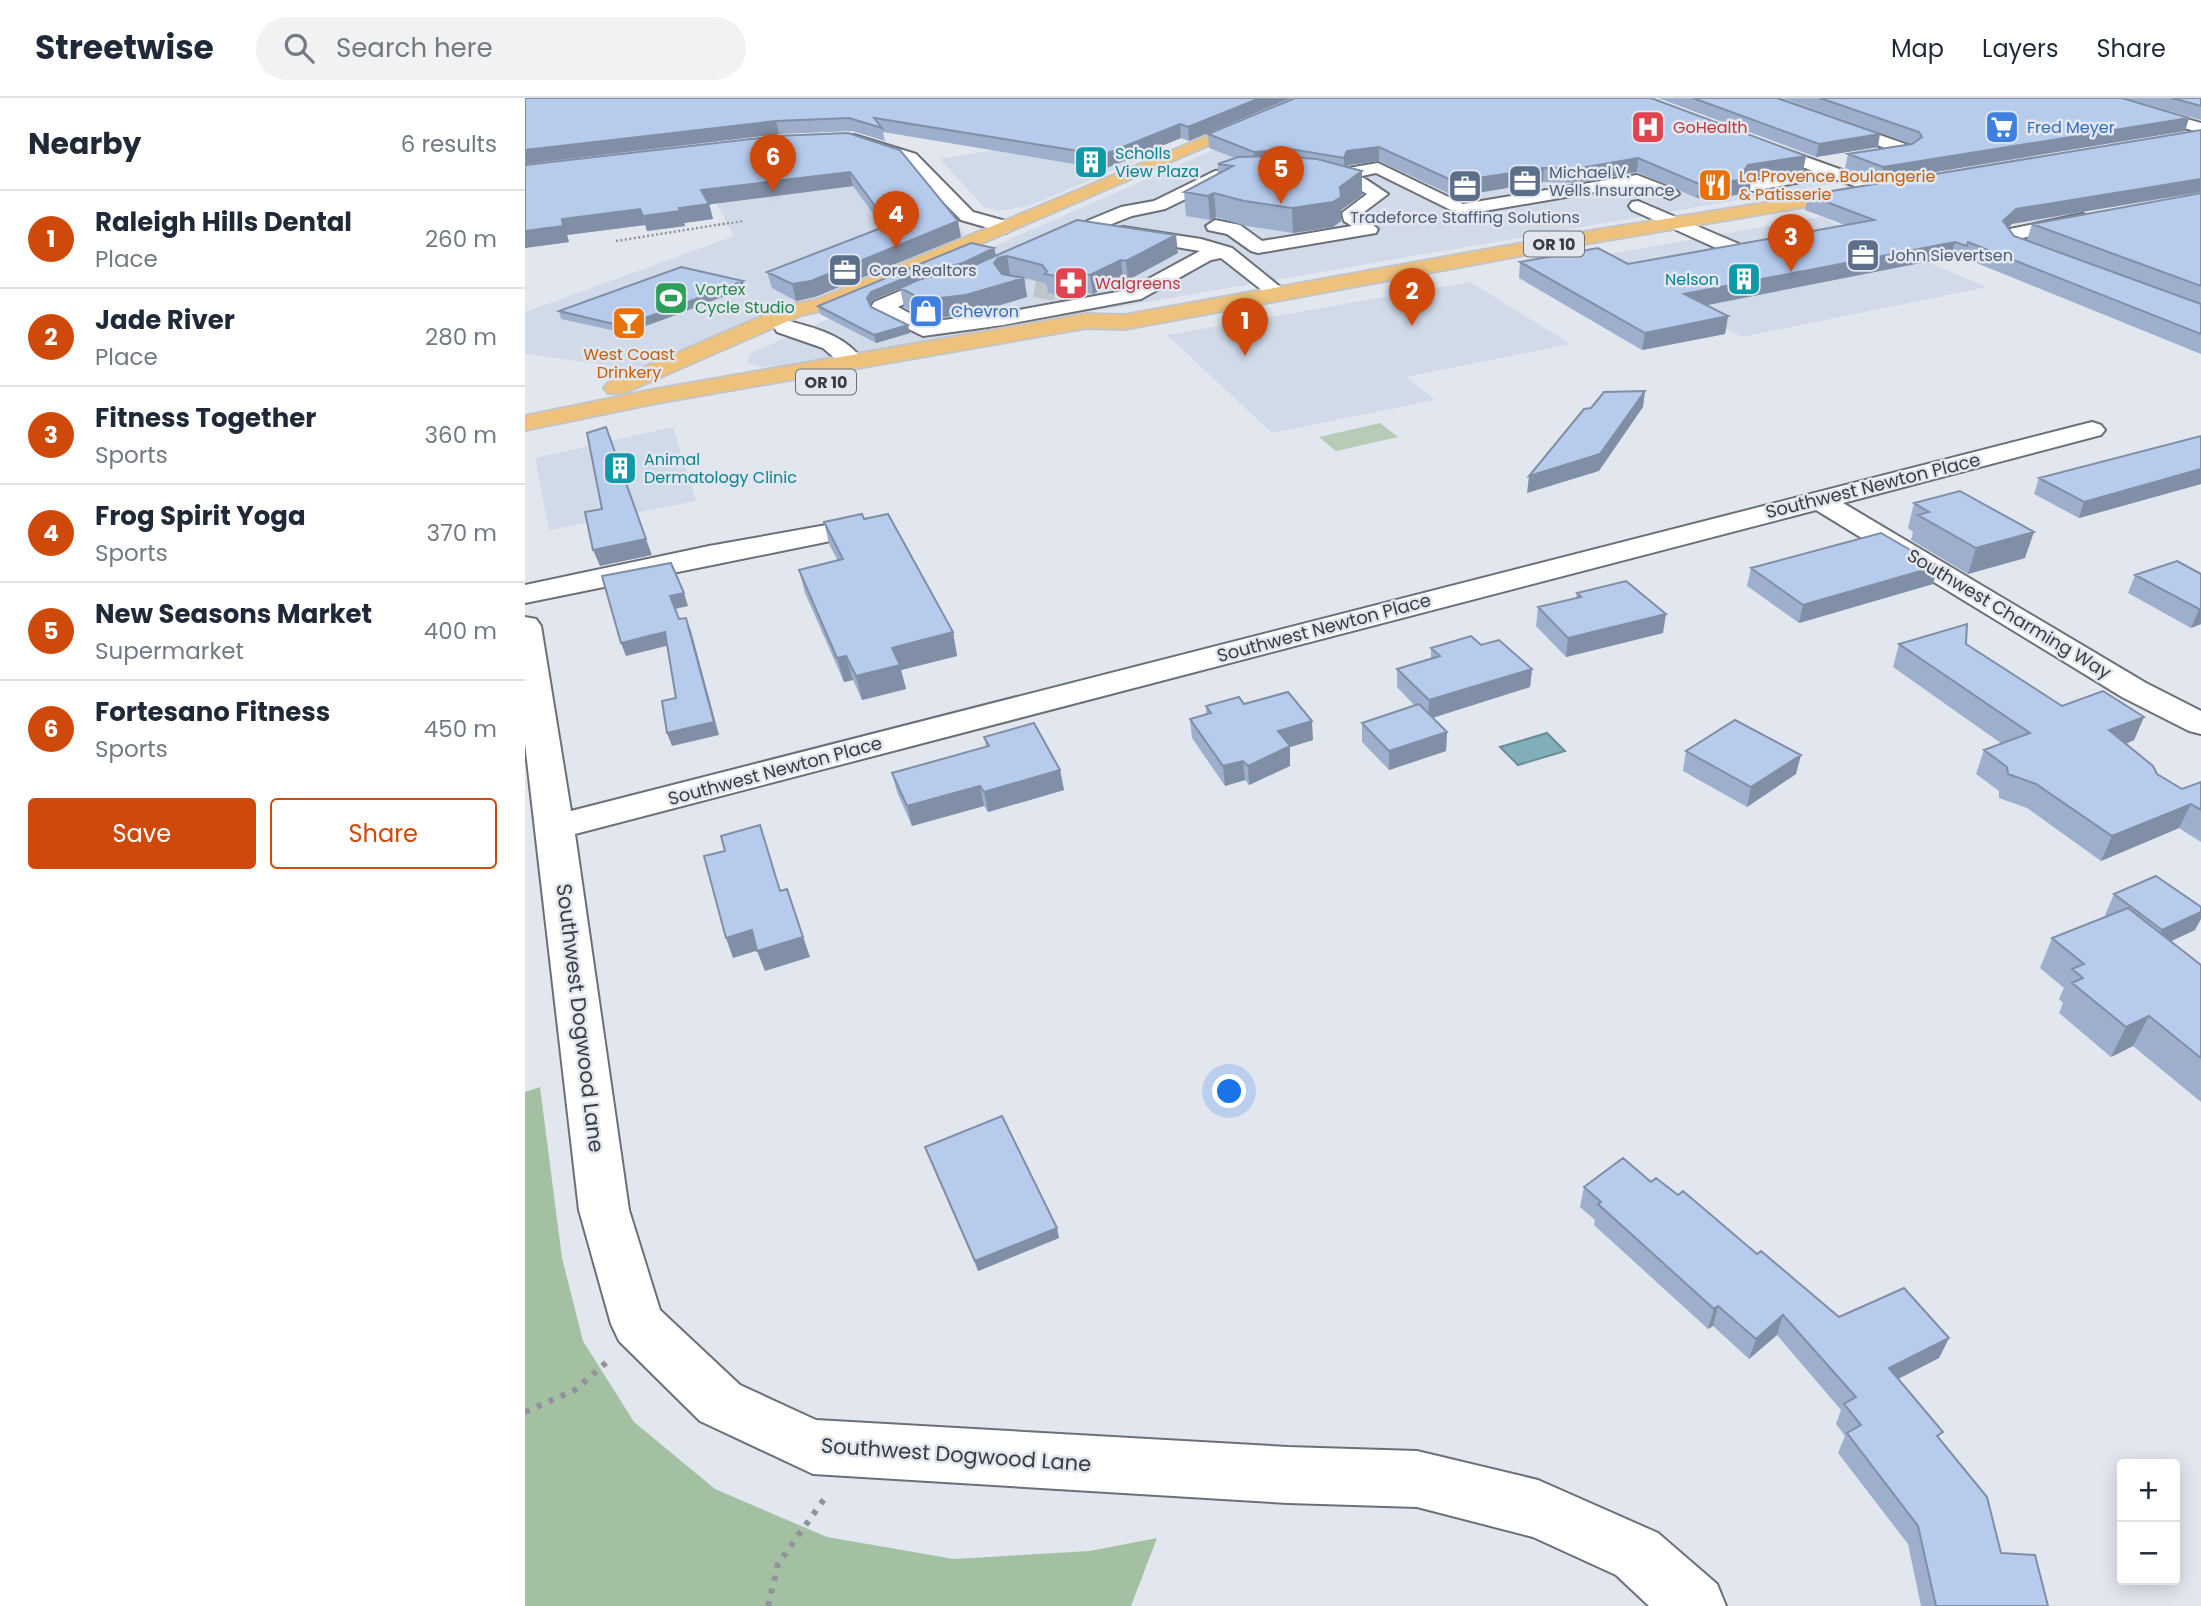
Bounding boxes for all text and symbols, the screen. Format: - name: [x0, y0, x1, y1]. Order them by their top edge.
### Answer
- search box: [256, 17, 746, 80]
- text: Streetwise: [35, 24, 214, 71]
- icon: search: [280, 29, 318, 67]
- text: Search here: [336, 30, 493, 66]
- text: Map: [1891, 32, 1944, 65]
- text: Layers: [1982, 32, 2058, 65]
- text: Share: [2096, 32, 2166, 65]
- hospital icon: GoHealth: [1629, 108, 1667, 146]
- supermarket icon: Fred Meyer: [1983, 108, 2021, 146]
- place label: GoHealth: [1673, 116, 1748, 139]
- place label: Fred Meyer: [2027, 116, 2115, 139]
- text: Nearby: [28, 122, 142, 165]
- text: 6 results: [401, 128, 497, 160]
- pin: 6: [750, 134, 796, 192]
- place label: Scholls View Plaza: [1115, 142, 1199, 183]
- building icon: Scholls View Plaza: [1072, 143, 1110, 181]
- pin: 5: [1258, 146, 1304, 204]
- place label: Michael V. Wells Insurance: [1549, 161, 1675, 202]
- office icon: Michael V. Wells Insurance: [1506, 162, 1544, 200]
- place label: La Provence Boulangerie & Patisserie: [1739, 165, 1935, 206]
- restaurant icon: La Provence Boulangerie & Patisserie: [1696, 166, 1734, 204]
- office icon: Tradeforce Staffing Solutions: [1446, 167, 1484, 205]
- pin: 4: [873, 191, 919, 249]
- text: Raleigh Hills Dental: [95, 204, 352, 240]
- place label: Tradeforce Staffing Solutions: [1350, 206, 1580, 229]
- pin: 3: [1768, 214, 1814, 272]
- text: 1: [47, 223, 55, 255]
- text: 260 m: [425, 223, 497, 255]
- road number: OR 10: [1524, 232, 1584, 256]
- office icon: John Sievertsen: [1844, 236, 1882, 274]
- text: Place: [95, 243, 158, 275]
- place label: John Sievertsen: [1887, 244, 2013, 267]
- office icon: Core Realtors: [826, 251, 864, 289]
- place label: Core Realtors: [869, 259, 977, 282]
- building icon: Nelson: [1725, 260, 1763, 298]
- pharmacy icon: Walgreens: [1052, 264, 1090, 302]
- pin: 2: [1389, 268, 1435, 326]
- place label: Nelson: [1665, 268, 1719, 291]
- place label: Walgreens: [1095, 272, 1181, 295]
- place label: Vortex Cycle Studio: [695, 278, 795, 319]
- sports icon: Vortex Cycle Studio: [652, 279, 690, 317]
- shop icon: Chevron: [907, 292, 945, 330]
- pin: 1: [1222, 298, 1268, 356]
- place label: Chevron: [951, 300, 1019, 323]
- text: Jade River: [95, 302, 235, 338]
- bar icon: West Coast Drinkery: [610, 304, 648, 342]
- text: 2: [44, 321, 58, 353]
- text: 280 m: [425, 321, 497, 353]
- text: Place: [95, 341, 158, 373]
- place label: West Coast Drinkery: [583, 343, 675, 384]
- road number: OR 10: [796, 370, 856, 394]
- text: Fitness Together: [95, 400, 316, 436]
- text: 3: [44, 419, 58, 451]
- text: 360 m: [425, 419, 497, 451]
- text: Sports: [95, 439, 168, 471]
- street label: Southwest Newton Place: [1763, 447, 1983, 524]
- place label: Animal Dermatology Clinic: [644, 448, 797, 489]
- building icon: Animal Dermatology Clinic: [601, 449, 639, 487]
- text: Frog Spirit Yoga: [95, 498, 306, 534]
- text: 4: [43, 517, 59, 549]
- text: 370 m: [427, 517, 497, 549]
- text: Sports: [95, 537, 168, 569]
- street label: Southwest Charming Way: [1903, 543, 2116, 685]
- street label: Southwest Newton Place: [1214, 587, 1434, 668]
- text: New Seasons Market: [95, 596, 372, 632]
- text: 5: [44, 615, 58, 647]
- text: 400 m: [424, 615, 497, 647]
- text: Supermarket: [95, 635, 244, 667]
- text: Fortesano Fitness: [95, 694, 330, 730]
- text: 6: [44, 713, 58, 745]
- text: 450 m: [424, 713, 497, 745]
- street label: Southwest Newton Place: [665, 730, 885, 811]
- text: Sports: [95, 733, 168, 765]
- button: Save: [28, 798, 256, 869]
- button: Share: [270, 798, 497, 869]
- street label: Southwest Dogwood Lane: [550, 882, 611, 1154]
- your location: [1212, 1074, 1246, 1108]
- street label: Southwest Dogwood Lane: [820, 1431, 1092, 1478]
- map controls: [2117, 1459, 2180, 1585]
- button: +: [2117, 1459, 2180, 1522]
- button: −: [2117, 1522, 2180, 1585]

